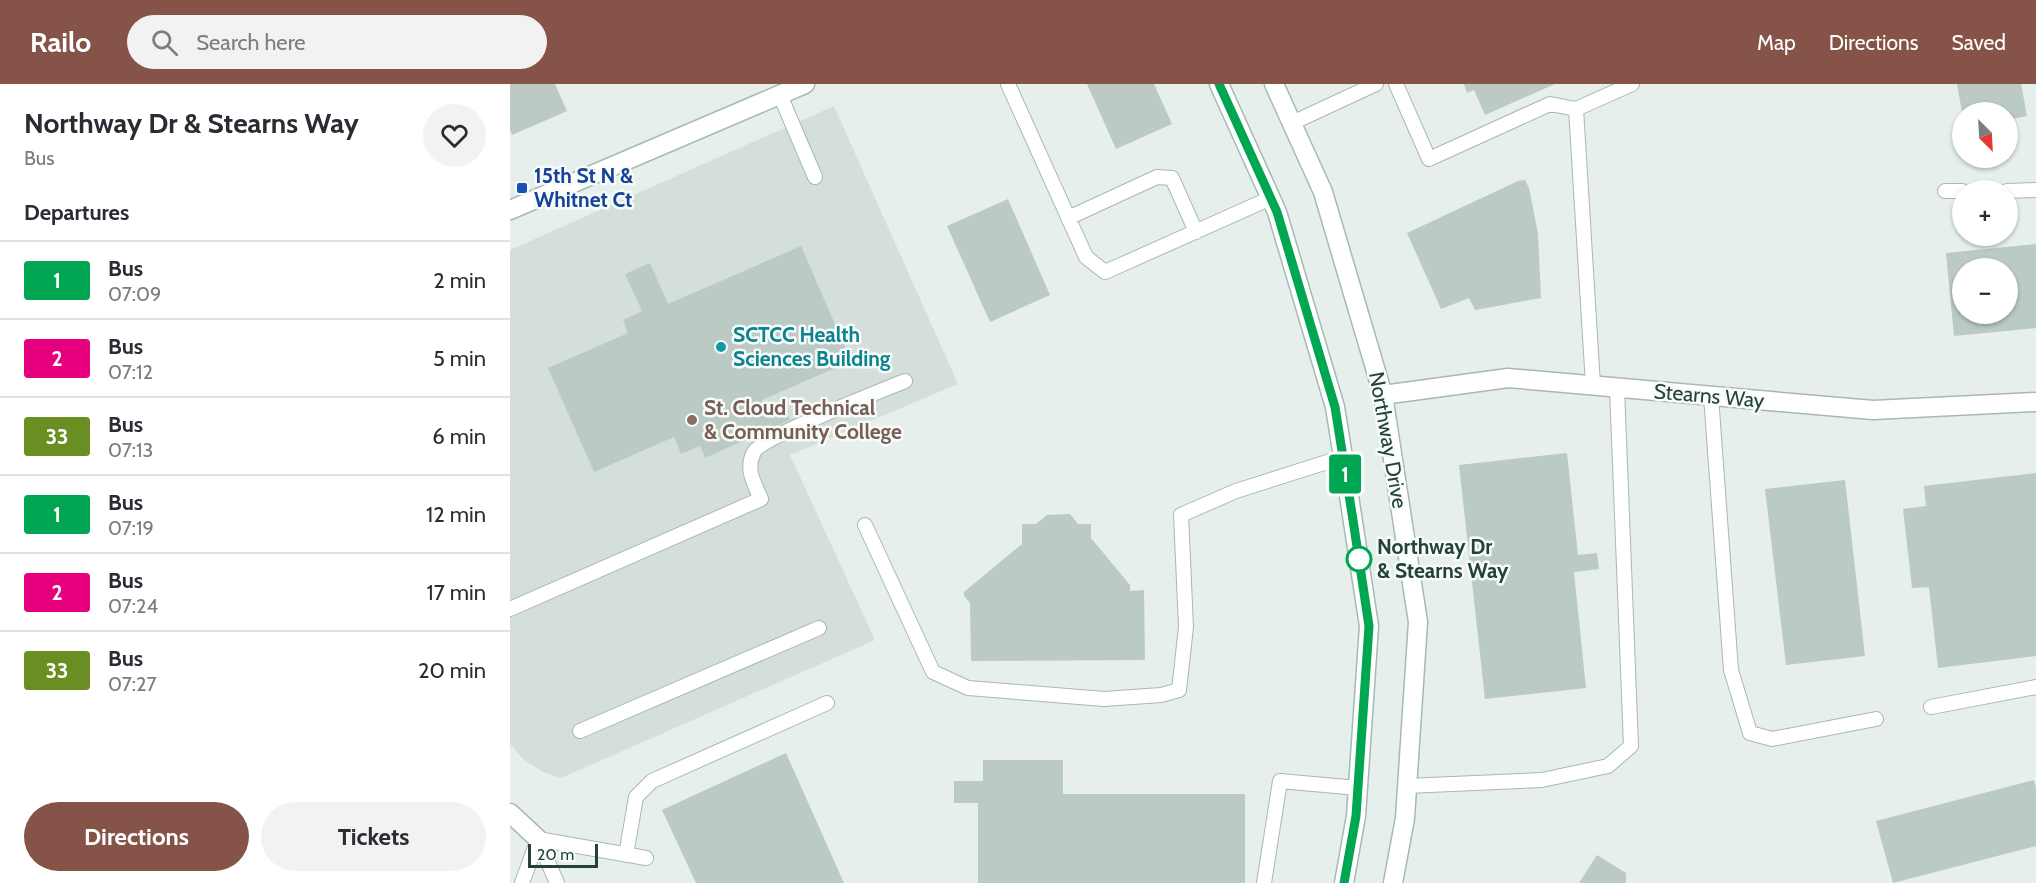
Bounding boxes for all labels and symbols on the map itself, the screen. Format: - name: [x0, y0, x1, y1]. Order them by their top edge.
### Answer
- north arrow: [1952, 102, 2018, 168]
- place label: 15th St N & Whitnet Ct: [534, 163, 634, 212]
- marker: 15th St N & Whitnet Ct: [515, 181, 529, 195]
- place label: SCTCC Health Sciences Building: [733, 322, 891, 371]
- marker: SCTCC Health Sciences Building: [714, 340, 728, 354]
- street label: Northway Drive: [1364, 370, 1413, 510]
- street label: Stearns Way: [1653, 378, 1766, 413]
- place label: St. Cloud Technical & Community College: [704, 395, 902, 444]
- marker: St. Cloud Technical & Community College: [685, 413, 699, 427]
- line badge: 1: [1326, 454, 1364, 494]
- place label: Northway Dr & Stearns Way: [1377, 534, 1509, 583]
- marker: Northway Dr & Stearns Way: [1346, 546, 1372, 572]
- scale bar: [528, 841, 598, 868]

